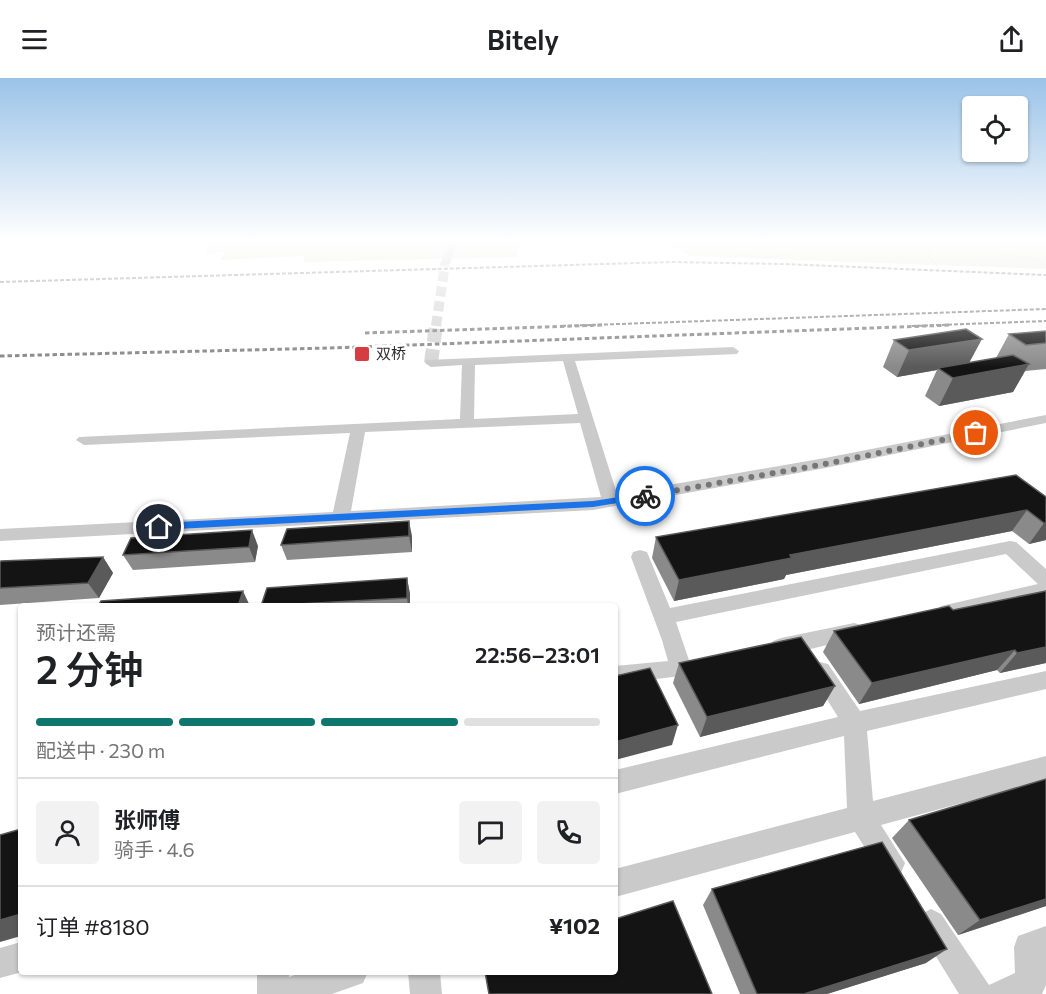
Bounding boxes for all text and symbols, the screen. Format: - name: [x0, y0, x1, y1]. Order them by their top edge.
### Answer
- icon: menu: [18, 23, 51, 56]
- text: Bitely: [487, 23, 559, 56]
- icon: share: [995, 23, 1028, 56]
- map controls: [962, 96, 1028, 162]
- button: locate: [962, 96, 1028, 162]
- place label: 双桥: [376, 344, 406, 362]
- marker: 双桥: [353, 345, 371, 363]
- pin: [950, 407, 1001, 458]
- icon: bag: [959, 416, 992, 449]
- courier: [615, 466, 675, 526]
- icon: bike: [629, 480, 662, 513]
- pin: [133, 501, 184, 552]
- icon: home: [142, 510, 175, 543]
- text: 预计还需: [36, 620, 116, 644]
- text: 22:56–23:01: [475, 641, 600, 668]
- text: 2 分钟: [36, 644, 143, 692]
- text: 配送中 · 230 m: [36, 738, 165, 762]
- button: person: [36, 801, 99, 864]
- button: chat: [459, 801, 522, 864]
- button: phone: [537, 801, 600, 864]
- text: 张师傅: [114, 806, 180, 833]
- text: 骑手 · 4.6: [114, 837, 195, 861]
- text: ¥102: [549, 912, 600, 939]
- text: 订单 #8180: [36, 913, 150, 940]

